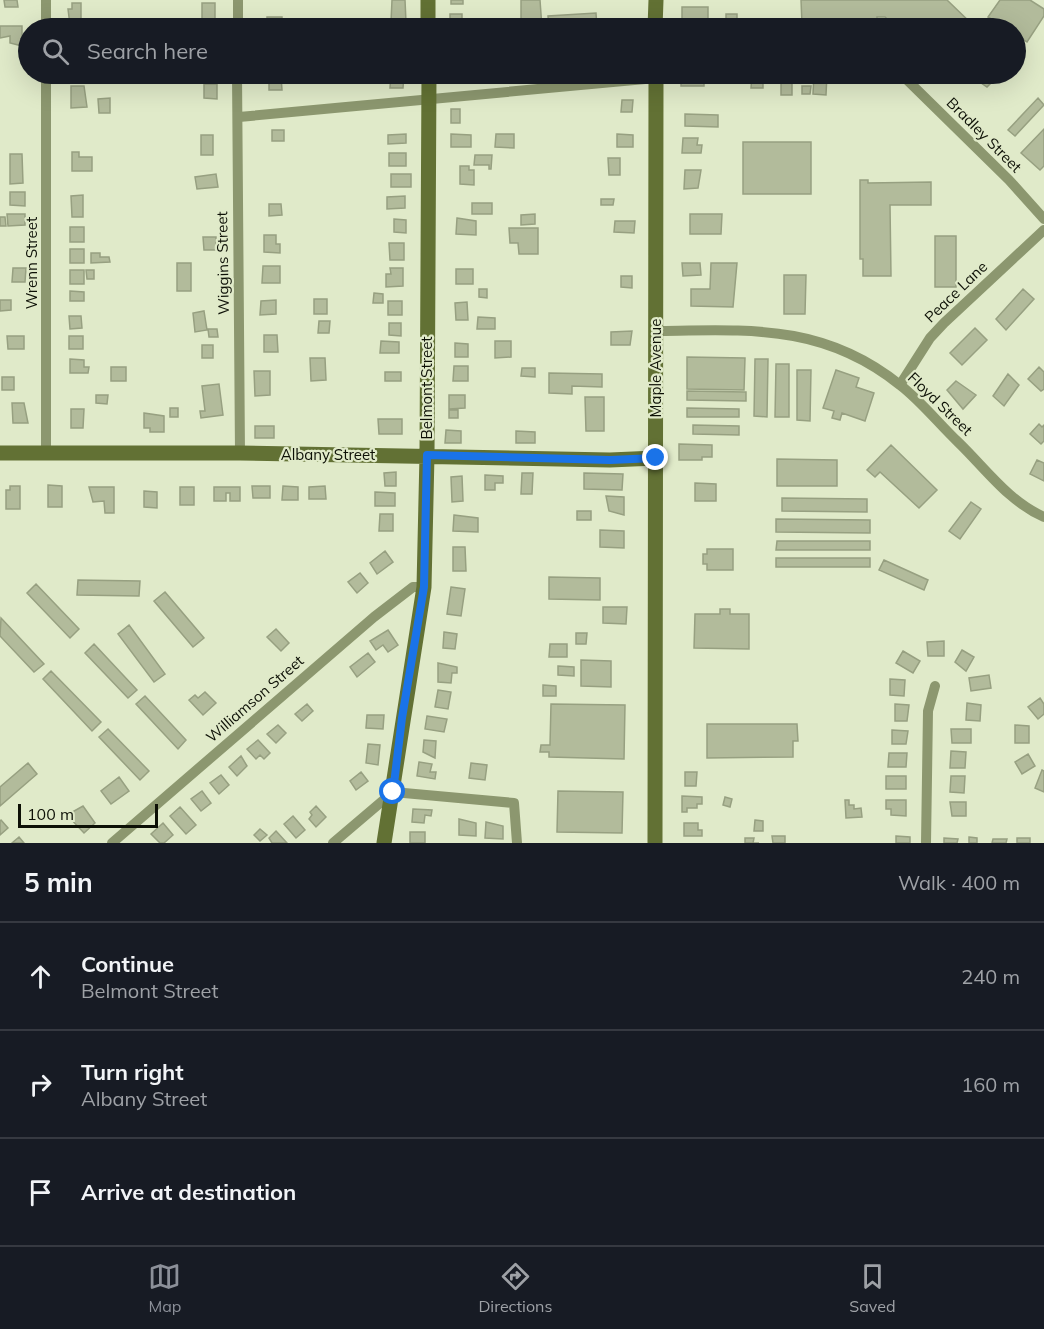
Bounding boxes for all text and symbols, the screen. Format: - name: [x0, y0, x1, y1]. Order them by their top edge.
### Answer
- search box: [18, 18, 1026, 84]
- icon: search: [39, 35, 72, 68]
- text: Search here: [87, 37, 208, 65]
- street label: Bradley Street: [943, 93, 1026, 176]
- street label: Wiggins Street: [212, 211, 233, 315]
- street label: Wrenn Street: [22, 217, 41, 309]
- street label: Peace Lane: [920, 257, 991, 326]
- street label: Maple Avenue: [646, 319, 665, 417]
- street label: Belmont Street: [417, 336, 436, 440]
- street label: Floyd Street: [904, 368, 977, 439]
- route end: [642, 444, 668, 470]
- street label: Albany Street: [281, 445, 375, 464]
- street label: Williamson Street: [202, 651, 307, 746]
- route start: [379, 778, 405, 804]
- scale bar: [18, 801, 158, 828]
- text: 100 m: [27, 804, 74, 824]
- text: 5 min: [24, 866, 93, 899]
- text: Walk · 400 m: [898, 870, 1020, 895]
- text: Continue: [81, 950, 174, 978]
- icon: ahead: [24, 960, 57, 993]
- text: 240 m: [961, 964, 1020, 989]
- text: Belmont Street: [81, 978, 218, 1003]
- text: Turn right: [81, 1058, 184, 1086]
- icon: right: [24, 1068, 57, 1101]
- text: 160 m: [961, 1072, 1020, 1097]
- text: Albany Street: [81, 1086, 207, 1111]
- icon: arrive: [24, 1176, 57, 1209]
- text: Arrive at destination: [81, 1178, 296, 1206]
- tab: Map: [148, 1260, 181, 1316]
- tab: Directions: [478, 1260, 552, 1316]
- tab: Saved: [849, 1260, 896, 1316]

